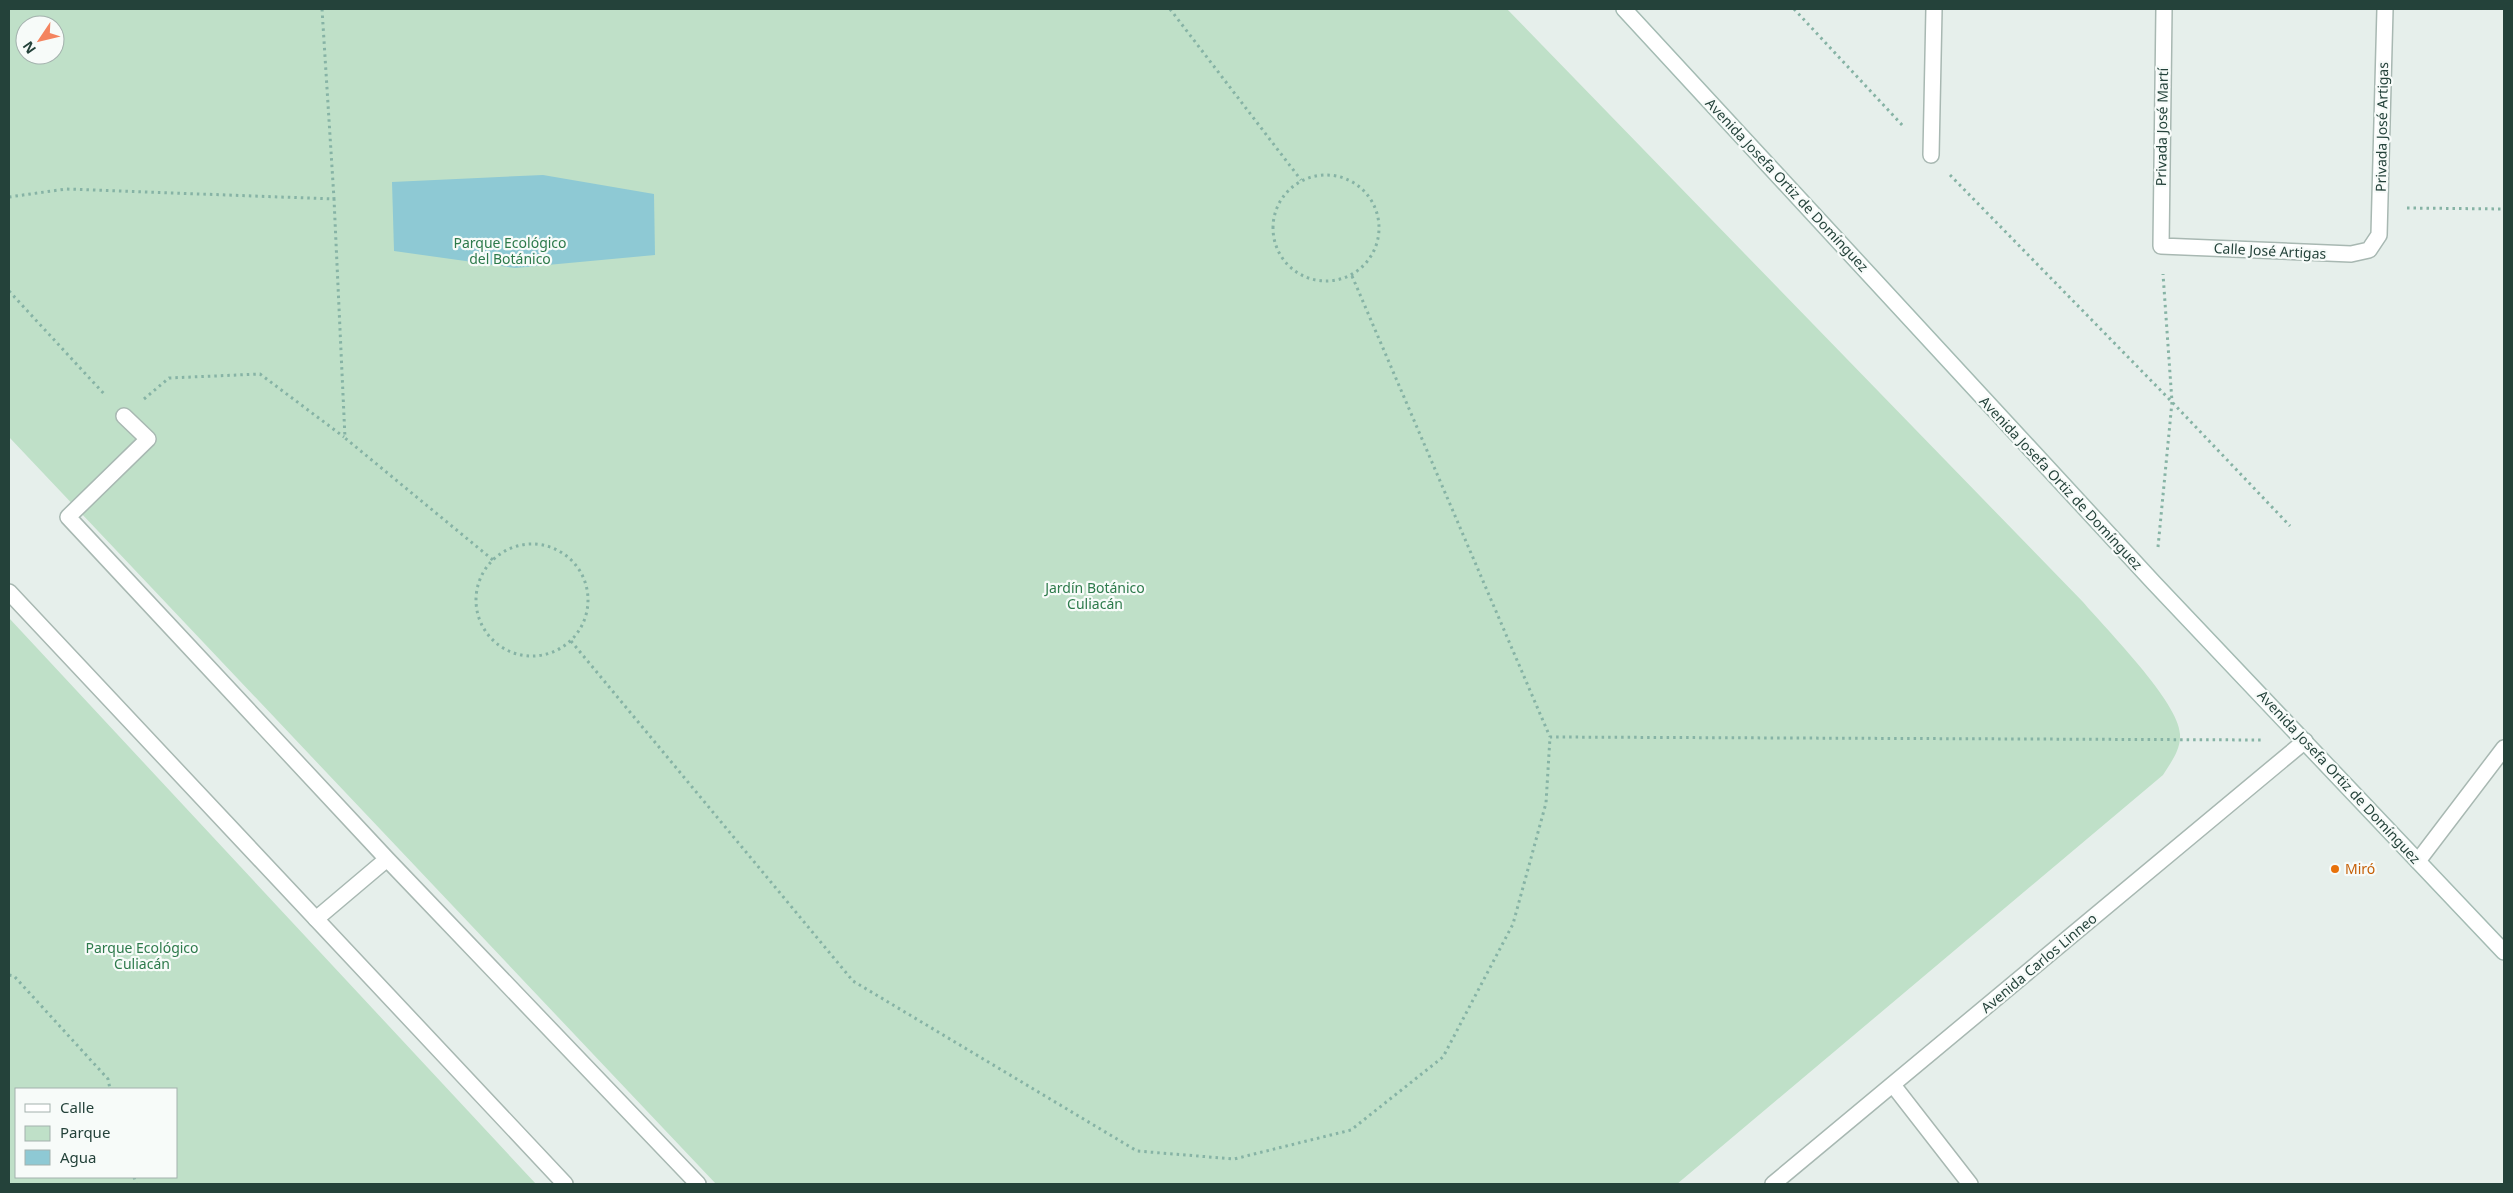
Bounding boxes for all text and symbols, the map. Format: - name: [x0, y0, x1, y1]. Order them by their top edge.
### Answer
- north arrow: [15, 15, 65, 65]
- text: N: [18, 38, 40, 58]
- street label: Privada José Artigas: [2371, 62, 2392, 192]
- street label: Privada José Martí: [2151, 67, 2172, 186]
- street label: Avenida Josefa Ortiz de Domínguez: [1702, 94, 1873, 276]
- park label: Parque Ecológico del Botánico: [453, 233, 567, 268]
- street label: Calle José Artigas: [2213, 238, 2327, 263]
- street label: Avenida Josefa Ortiz de Domínguez: [1976, 392, 2147, 574]
- park label: Jardín Botánico Culiacán: [1043, 578, 1145, 613]
- street label: Avenida Josefa Ortiz de Domínguez: [2254, 686, 2425, 868]
- place label: Miró: [2345, 859, 2375, 878]
- marker: Miró: [2329, 863, 2341, 875]
- street label: Avenida Carlos Linneo: [1977, 908, 2101, 1017]
- park label: Parque Ecológico Culiacán: [85, 938, 199, 973]
- legend: [15, 1088, 178, 1178]
- text: Calle: [60, 1097, 94, 1117]
- text: Parque: [60, 1122, 110, 1142]
- text: Agua: [60, 1147, 97, 1167]

